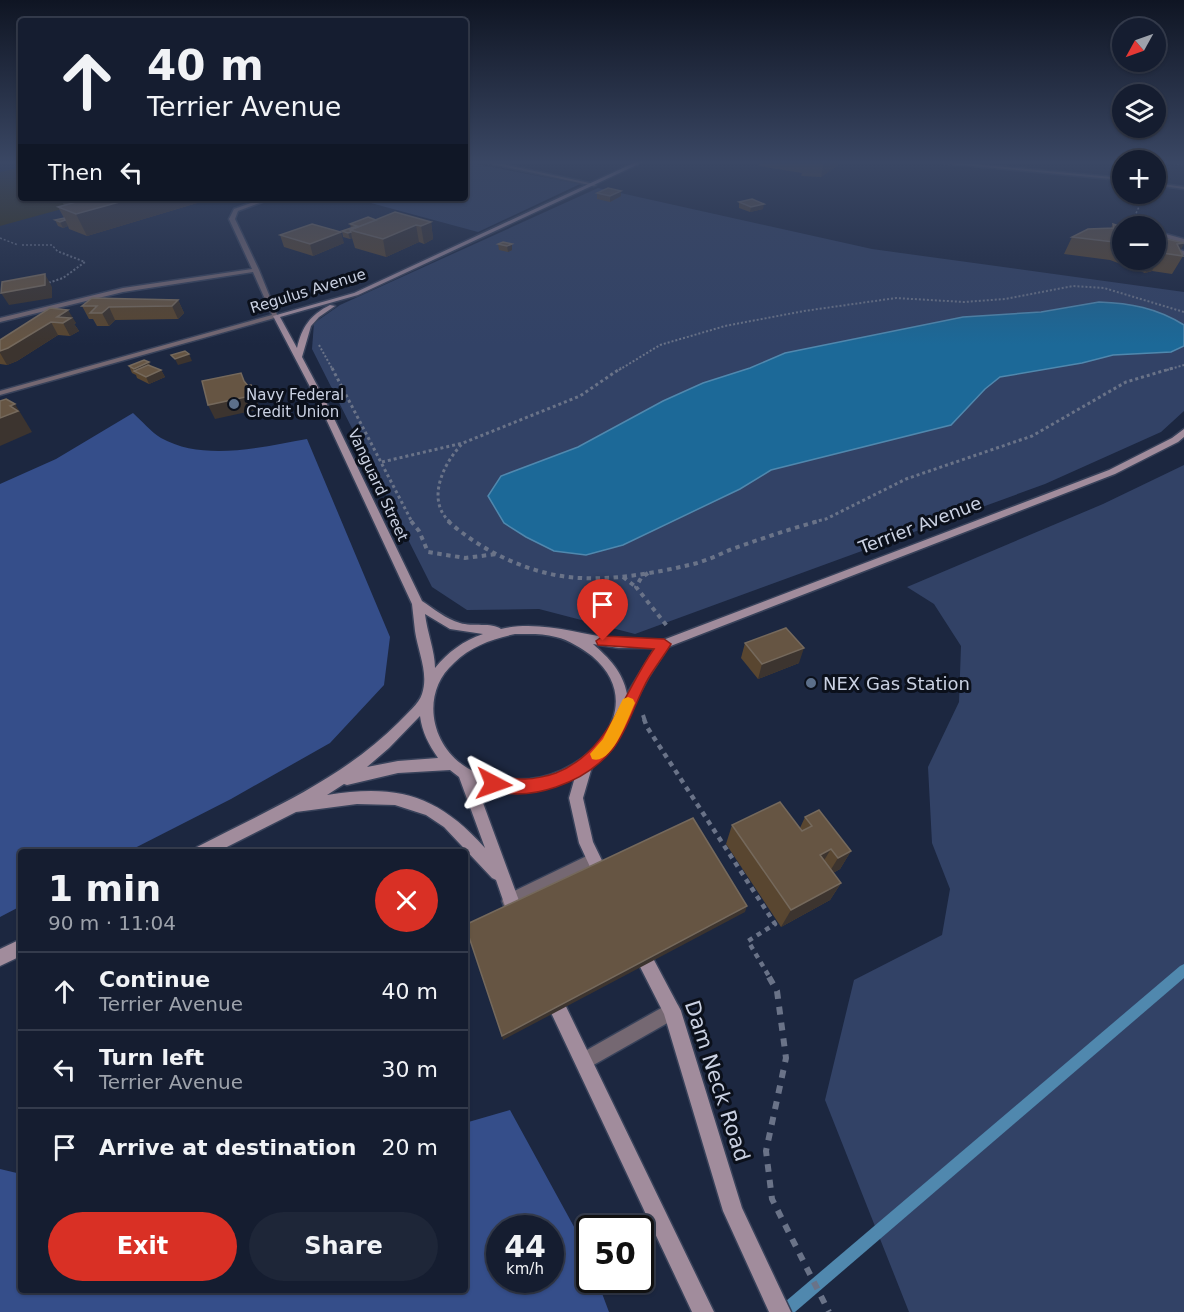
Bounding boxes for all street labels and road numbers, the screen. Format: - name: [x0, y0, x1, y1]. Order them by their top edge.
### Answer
- street label: Regulus Avenue: [248, 265, 368, 317]
- street label: Vanguard Street: [344, 426, 412, 544]
- street label: Terrier Avenue: [855, 492, 984, 558]
- street label: Dam Neck Road: [680, 997, 754, 1165]

